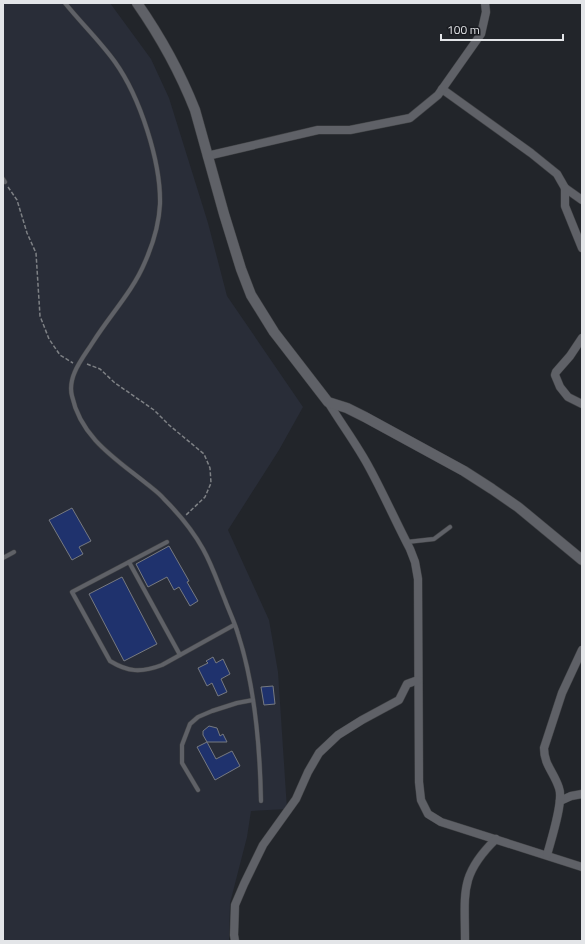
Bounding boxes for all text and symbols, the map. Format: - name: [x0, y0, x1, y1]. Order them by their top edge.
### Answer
- scale bar: [441, 16, 563, 42]
- text: 100 m: [447, 20, 480, 39]

